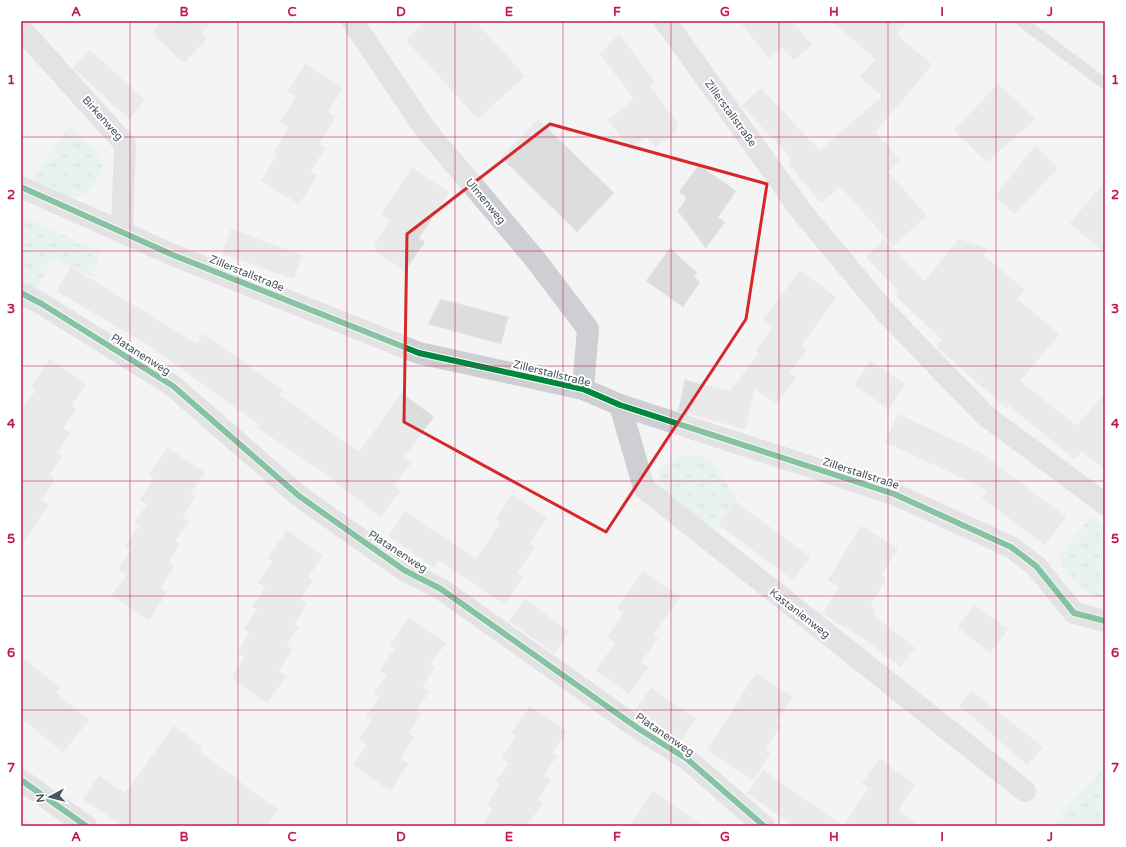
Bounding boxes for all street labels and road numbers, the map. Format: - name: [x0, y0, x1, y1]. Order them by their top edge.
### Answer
- street label: Zillerstallstraße: [702, 77, 759, 149]
- street label: Birkenweg: [79, 94, 126, 143]
- street label: Ulmenweg: [463, 176, 509, 227]
- street label: Zillerstallstraße: [208, 253, 286, 294]
- street label: Platanenweg: [109, 331, 173, 378]
- street label: Zillerstallstraße: [512, 358, 592, 389]
- street label: Zillerstallstraße: [821, 455, 901, 492]
- street label: Platanenweg: [366, 527, 430, 575]
- street label: Kastanienweg: [767, 586, 833, 641]
- street label: Platanenweg: [633, 710, 697, 759]

